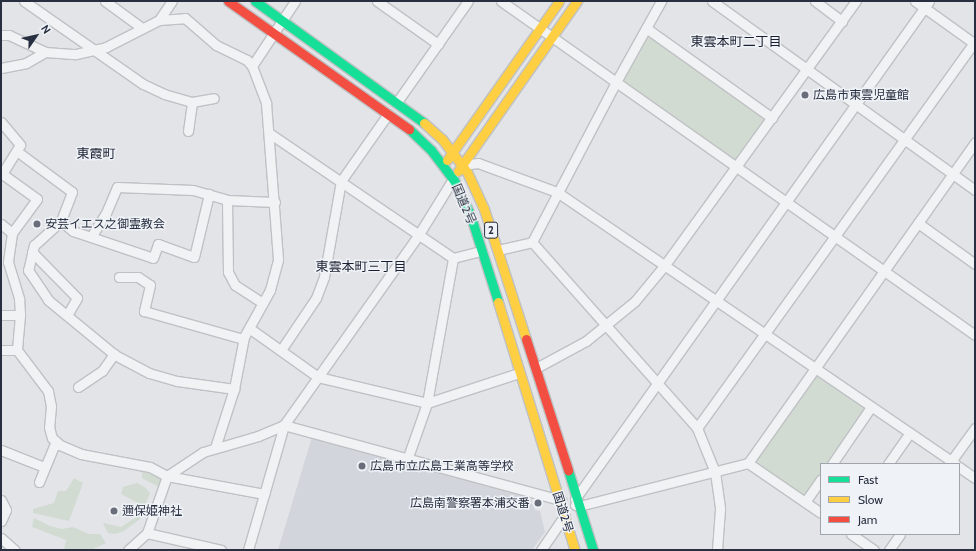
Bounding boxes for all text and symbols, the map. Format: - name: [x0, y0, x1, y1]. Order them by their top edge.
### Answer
- north arrow: [16, 16, 56, 56]
- text: N: [38, 22, 54, 36]
- district label: 東雲本町二丁目: [691, 33, 781, 49]
- place label: 広島市東雲児童館: [813, 88, 909, 102]
- marker: 広島市東雲児童館: [800, 90, 810, 100]
- district label: 東霞町: [77, 145, 115, 161]
- street label: 国道2号: [449, 182, 479, 226]
- place label: 安芸イエス之御霊教会: [45, 217, 165, 231]
- marker: 安芸イエス之御霊教会: [32, 219, 42, 229]
- road number: 2: [484, 221, 498, 239]
- district label: 東雲本町三丁目: [316, 258, 406, 274]
- place label: 広島市立広島工業高等学校: [370, 459, 514, 473]
- marker: 広島市立広島工業高等学校: [357, 461, 367, 471]
- legend: [820, 463, 960, 535]
- text: Fast: [858, 472, 878, 487]
- street label: 国道2号: [550, 490, 576, 534]
- text: Slow: [858, 492, 883, 507]
- place label: 広島南警察署本浦交番: [410, 496, 530, 510]
- marker: 広島南警察署本浦交番: [533, 498, 543, 508]
- place label: 邇保姫神社: [122, 504, 182, 518]
- marker: 邇保姫神社: [109, 506, 119, 516]
- text: Jam: [858, 512, 877, 527]

